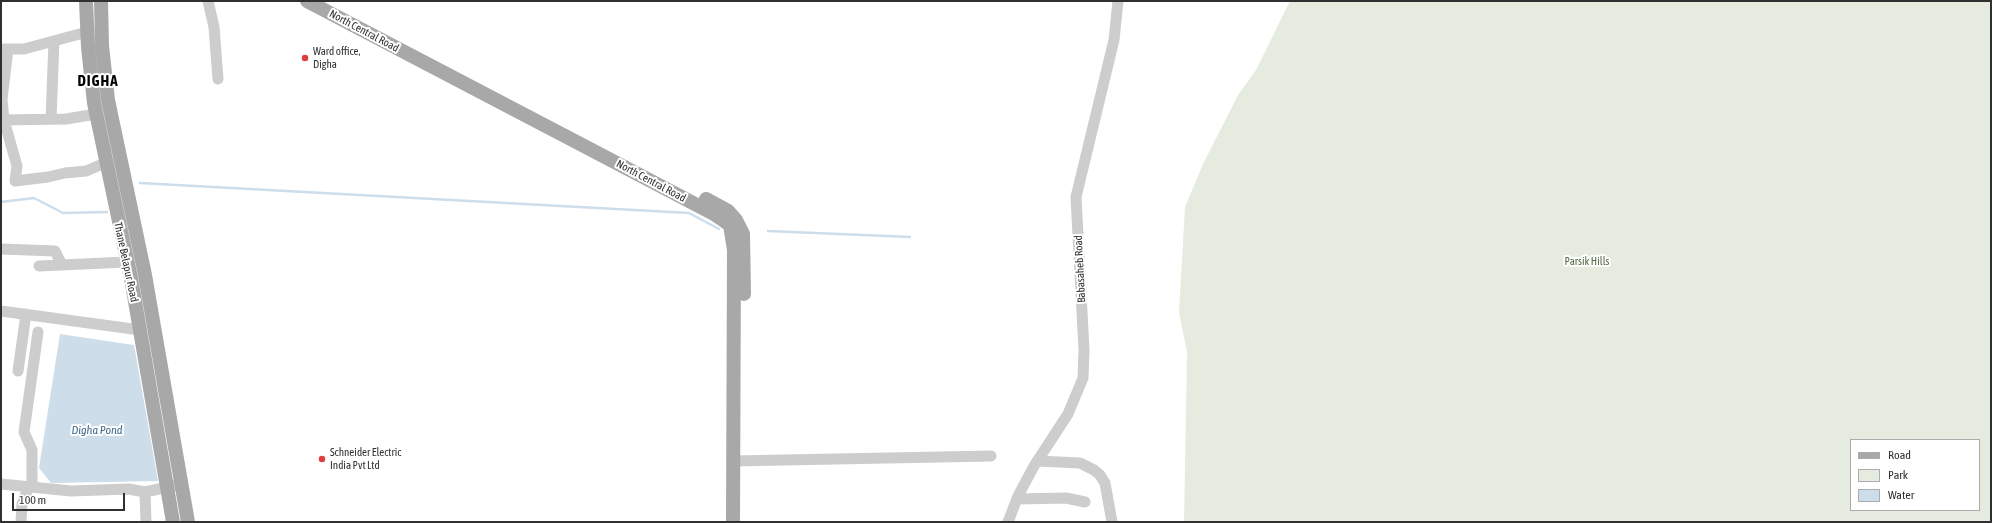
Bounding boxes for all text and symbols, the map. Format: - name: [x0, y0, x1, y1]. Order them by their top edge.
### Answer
- street label: North Central Road: [327, 7, 401, 55]
- place label: Ward office, Digha: [313, 45, 360, 71]
- marker: Ward office, Digha: [300, 53, 310, 63]
- district label: DIGHA: [77, 72, 119, 90]
- street label: North Central Road: [614, 157, 688, 205]
- street label: Thane Belapur Road: [111, 221, 141, 303]
- street label: Babasaheb Road: [1072, 235, 1088, 303]
- park label: Parsik Hills: [1565, 255, 1609, 269]
- water label: Digha Pond: [71, 423, 123, 437]
- legend: [1850, 439, 1980, 511]
- place label: Schneider Electric India Pvt Ltd: [330, 446, 401, 472]
- text: Road: [1888, 448, 1911, 462]
- marker: Schneider Electric India Pvt Ltd: [317, 454, 327, 464]
- text: Park: [1888, 468, 1908, 482]
- scale bar: [14, 485, 127, 511]
- text: Water: [1888, 488, 1914, 502]
- text: 100 m: [19, 493, 46, 507]

